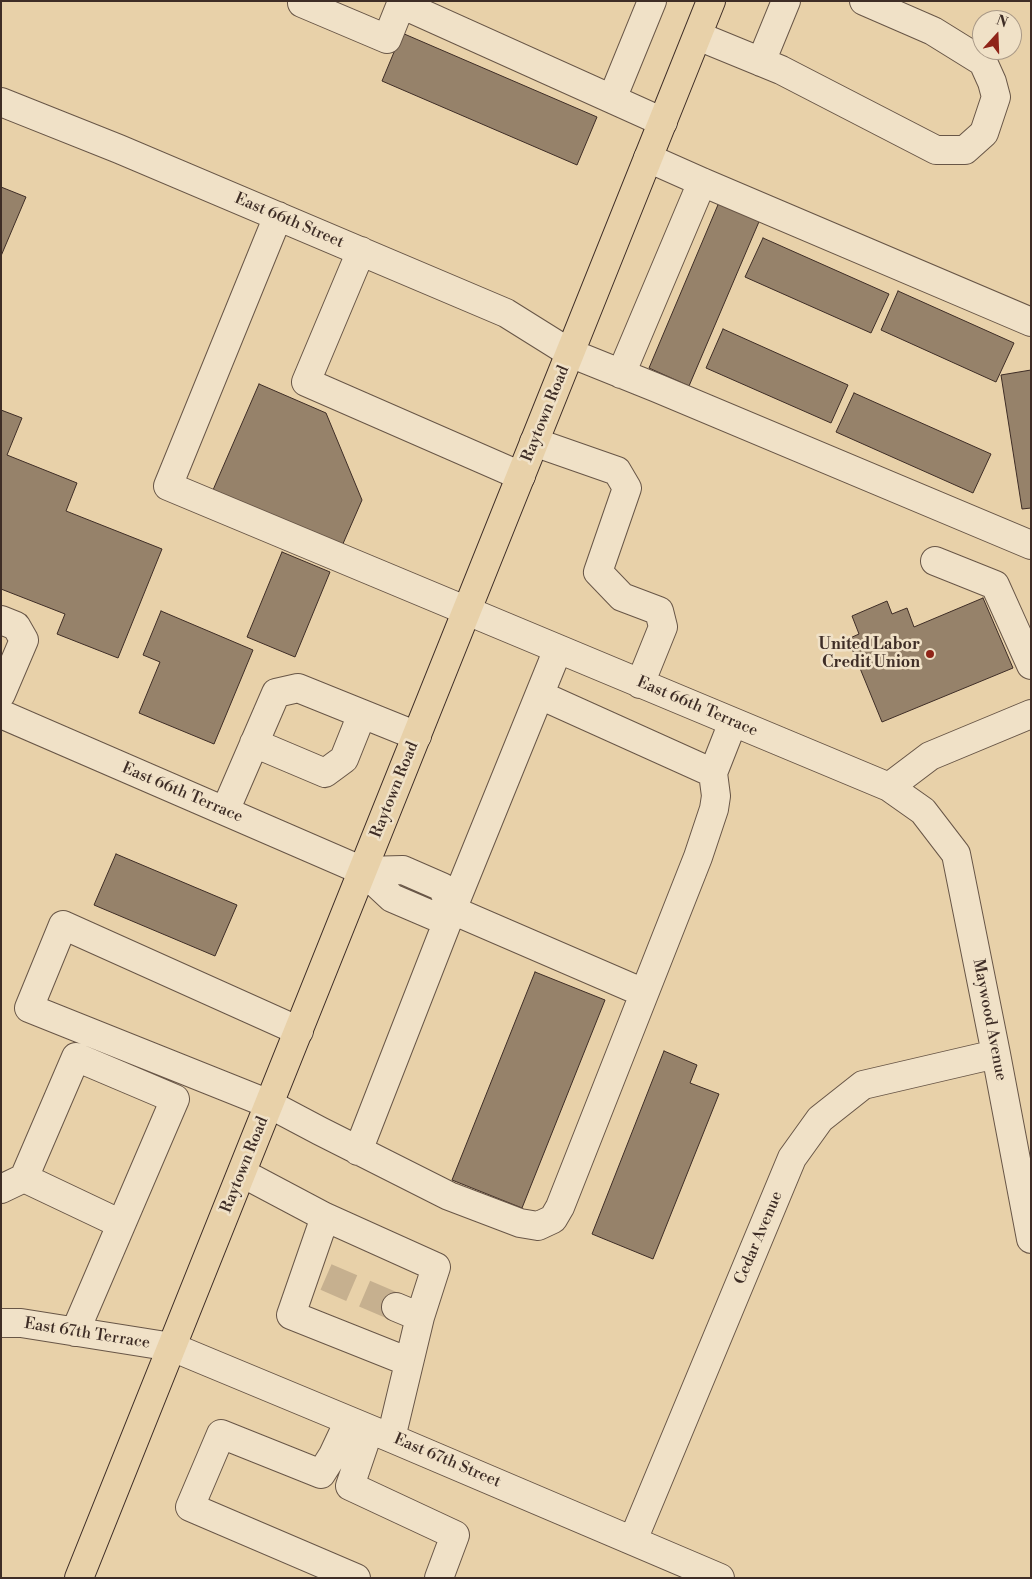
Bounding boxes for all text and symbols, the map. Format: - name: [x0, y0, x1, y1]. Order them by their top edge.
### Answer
- north arrow: [972, 10, 1022, 60]
- text: N: [993, 11, 1010, 32]
- street label: East 66th Street: [231, 189, 347, 253]
- street label: Raytown Road: [518, 363, 574, 465]
- place label: United Labor Credit Union: [819, 635, 920, 673]
- marker: United Labor Credit Union: [924, 648, 936, 660]
- street label: East 66th Terrace: [634, 673, 760, 741]
- street label: Raytown Road: [367, 739, 423, 841]
- street label: East 66th Terrace: [119, 759, 245, 827]
- street label: Maywood Avenue: [968, 957, 1010, 1083]
- street label: Raytown Road: [217, 1114, 273, 1216]
- street label: Cedar Avenue: [731, 1189, 787, 1287]
- street label: East 67th Terrace: [23, 1315, 151, 1353]
- street label: East 67th Street: [391, 1430, 503, 1492]

